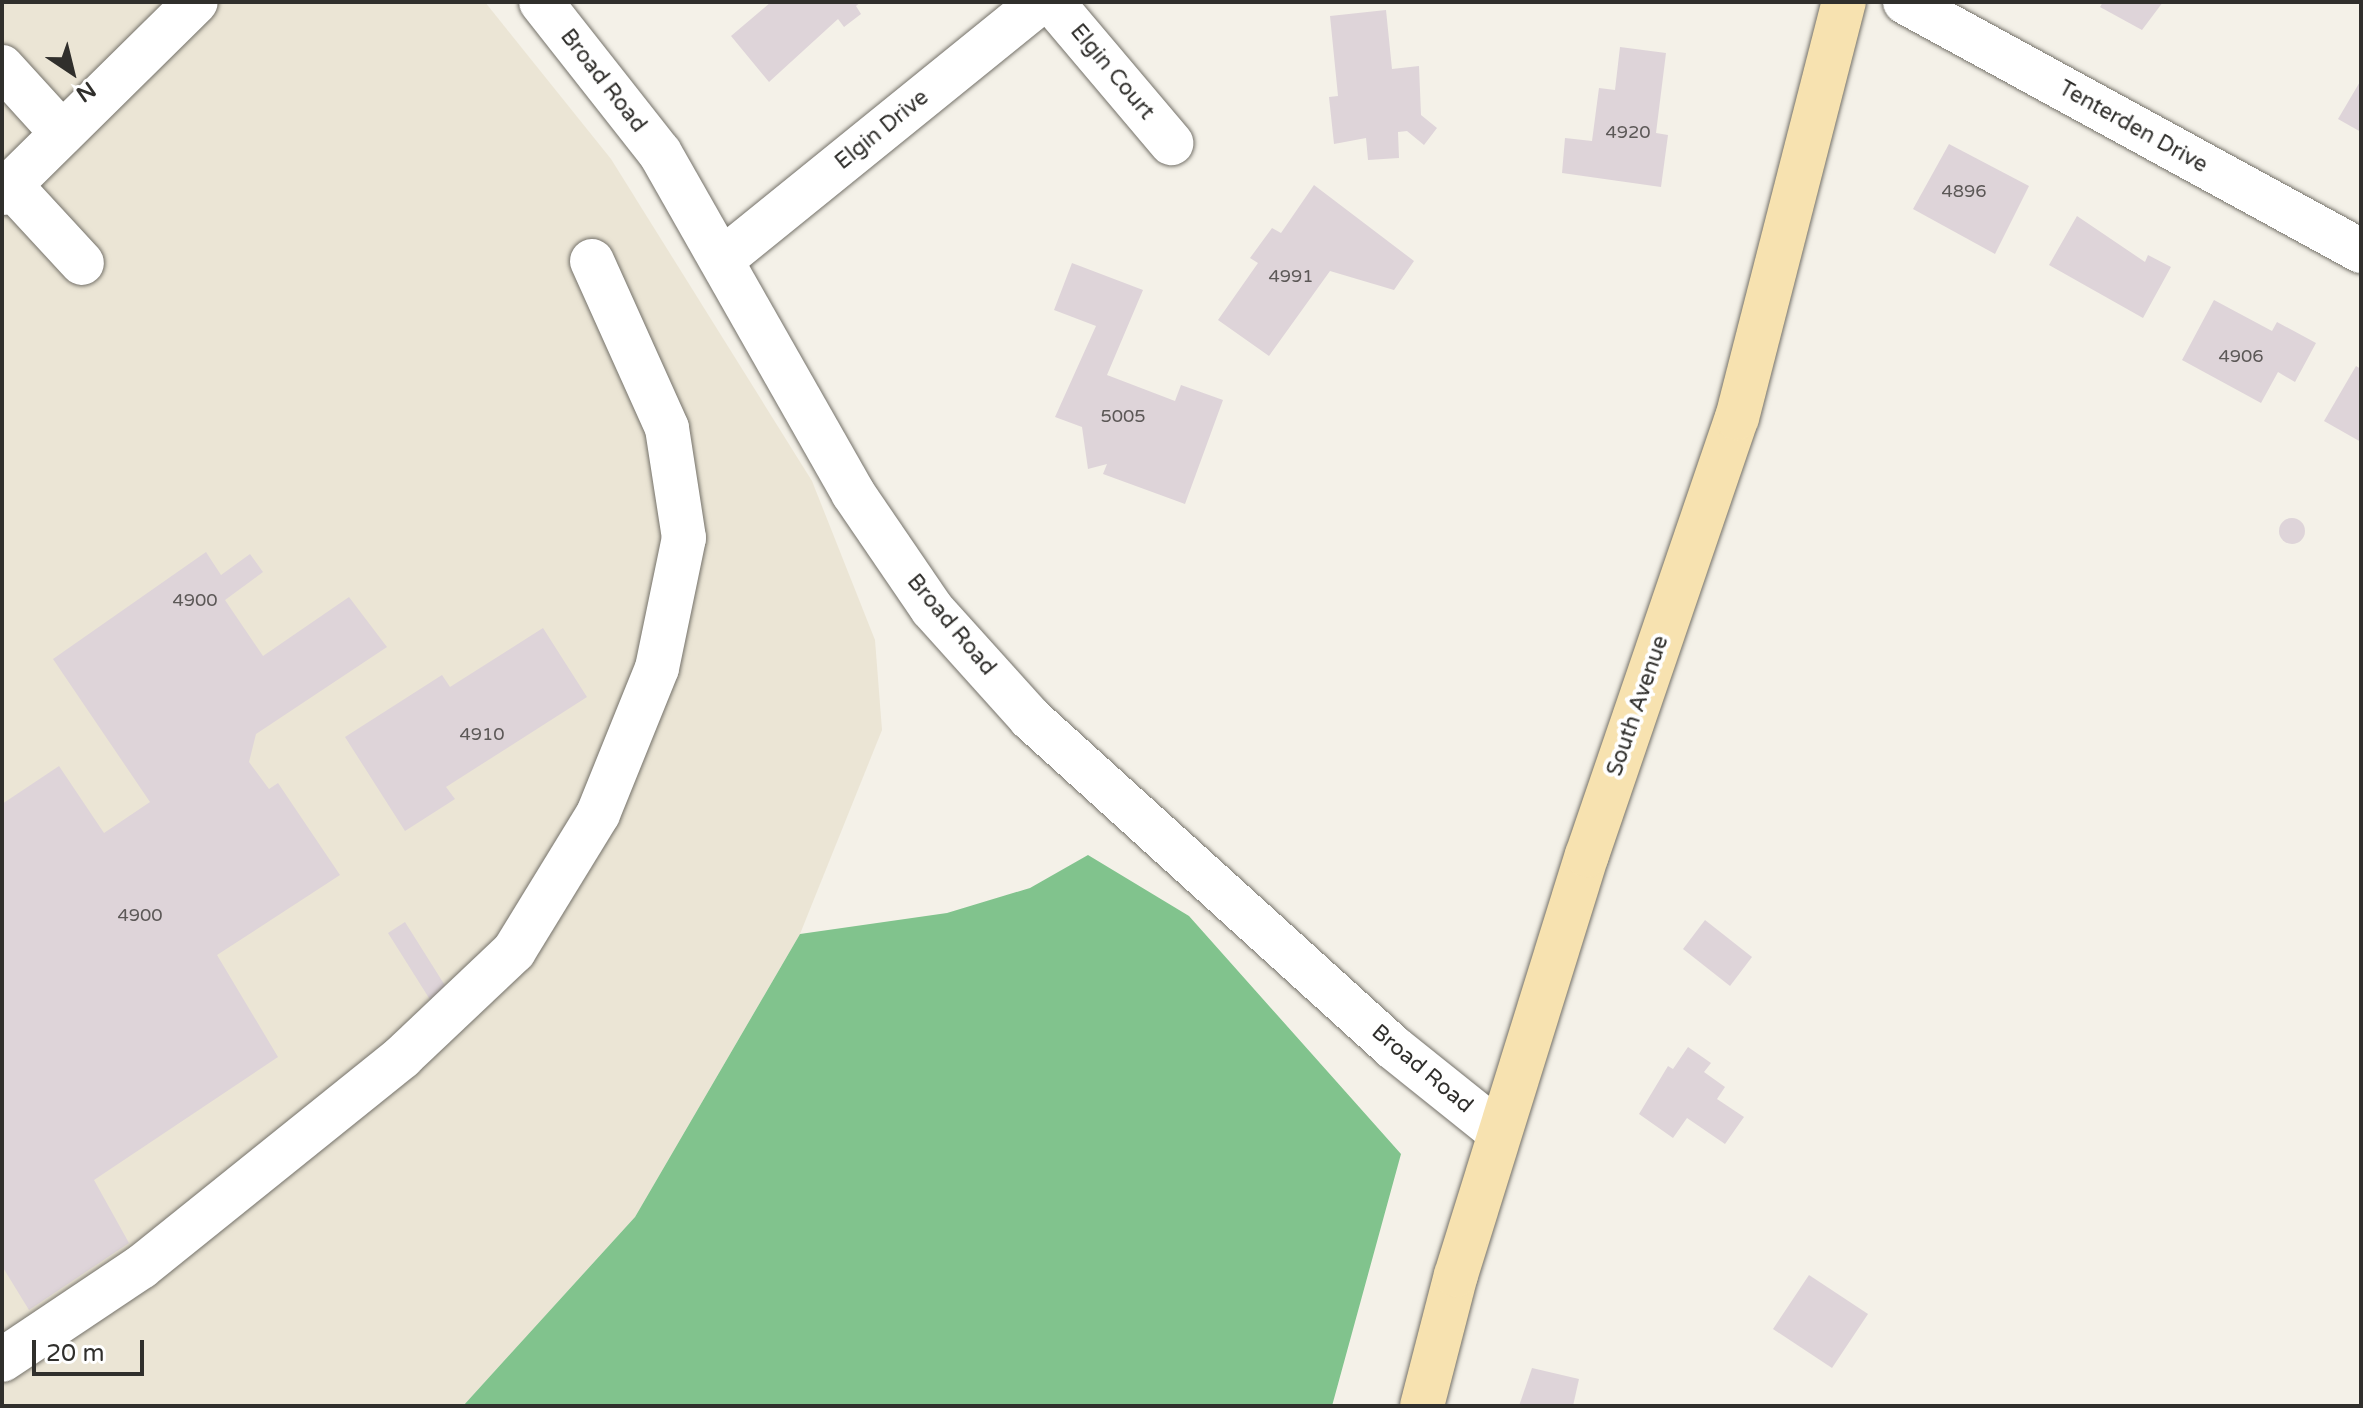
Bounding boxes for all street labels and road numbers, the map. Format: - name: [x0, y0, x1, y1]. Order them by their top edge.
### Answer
- street label: Elgin Court: [1064, 19, 1160, 125]
- street label: Broad Road: [554, 24, 652, 138]
- street label: Tenterden Drive: [2054, 75, 2212, 179]
- street label: Elgin Drive: [830, 84, 934, 176]
- street label: Broad Road: [901, 569, 1001, 681]
- street label: South Avenue: [1602, 632, 1674, 780]
- street label: Broad Road: [1366, 1019, 1478, 1119]

